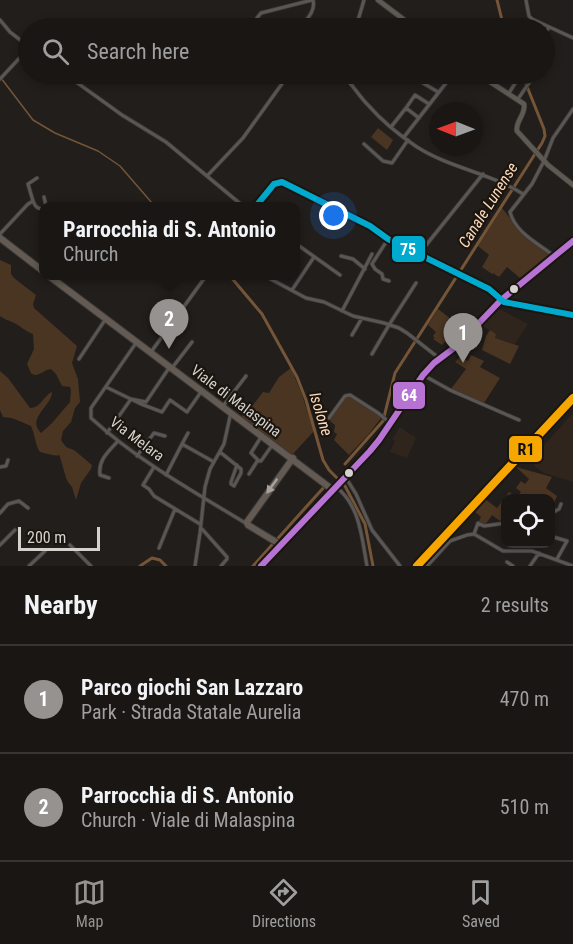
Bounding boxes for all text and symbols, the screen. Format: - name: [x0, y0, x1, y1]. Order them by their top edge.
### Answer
- search box: [18, 18, 555, 84]
- icon: search: [39, 35, 72, 68]
- text: Search here: [87, 39, 189, 64]
- north arrow: [429, 102, 483, 156]
- water label: Canale Lunense: [454, 159, 522, 251]
- your location: [319, 201, 348, 230]
- popup: [39, 202, 300, 280]
- text: Parrocchia di S. Antonio: [63, 217, 276, 242]
- line badge: 75: [391, 235, 426, 263]
- text: 75: [400, 240, 416, 259]
- text: Church: [63, 242, 119, 266]
- unlabelled marker: [508, 283, 520, 295]
- pin: 2: [150, 300, 188, 349]
- pin: 1: [444, 314, 482, 363]
- street label: Viale di Malaspina: [187, 361, 285, 441]
- line badge: 64: [392, 381, 426, 410]
- text: 64: [401, 386, 417, 405]
- water label: Isolone: [305, 390, 337, 438]
- street label: Via Melara: [106, 413, 168, 465]
- line badge: R1: [508, 435, 543, 463]
- text: R1: [518, 440, 534, 459]
- unlabelled marker: [343, 467, 355, 479]
- one-way arrow: [267, 479, 279, 494]
- map controls: [501, 494, 555, 548]
- button: locate: [501, 494, 555, 548]
- scale bar: [18, 524, 100, 552]
- text: 200 m: [27, 528, 66, 547]
- text: Nearby: [24, 590, 98, 620]
- text: 2 results: [481, 593, 549, 617]
- text: Parco giochi San Lazzaro: [81, 675, 303, 700]
- text: 1: [38, 687, 49, 711]
- text: 470 m: [500, 687, 549, 711]
- text: Park · Strada Statale Aurelia: [81, 700, 301, 724]
- text: Parrocchia di S. Antonio: [81, 783, 294, 808]
- text: 2: [38, 795, 49, 819]
- text: 510 m: [500, 795, 549, 819]
- text: Church · Viale di Malaspina: [81, 808, 295, 832]
- tab: Map: [73, 876, 106, 931]
- tab: Directions: [252, 876, 316, 931]
- tab: Saved: [462, 876, 500, 931]

